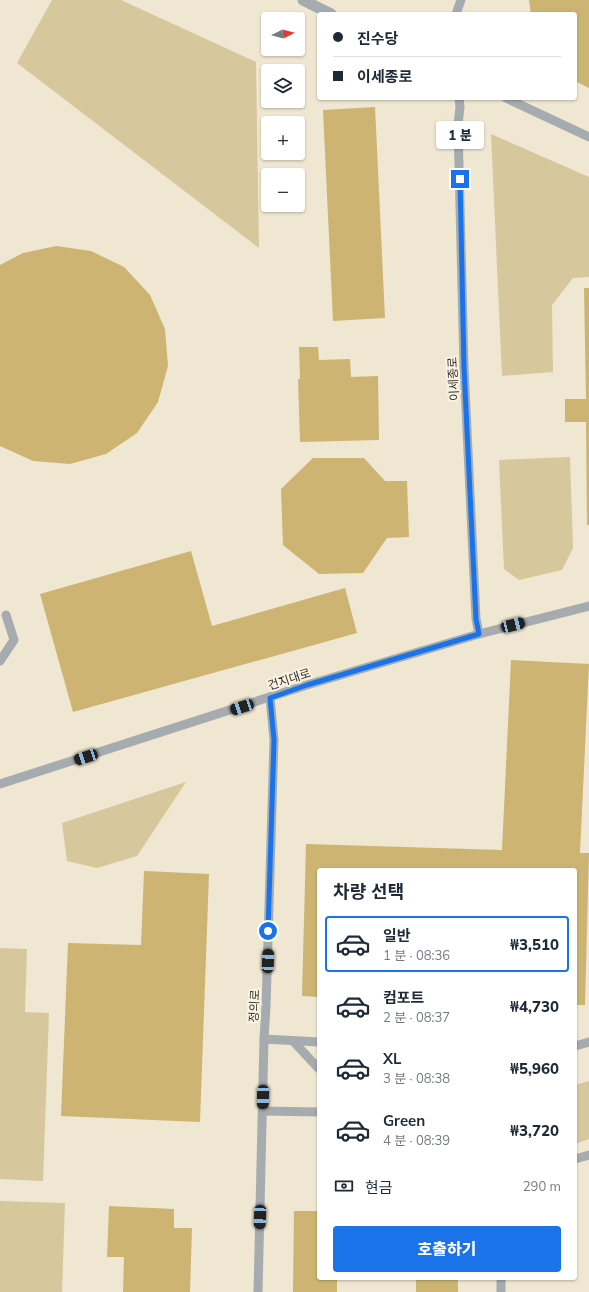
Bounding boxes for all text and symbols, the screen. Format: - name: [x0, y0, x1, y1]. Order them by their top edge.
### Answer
- north arrow: [261, 12, 305, 56]
- map controls: [261, 12, 305, 212]
- text: 진수당: [357, 29, 398, 48]
- button: layers: [261, 64, 305, 108]
- text: 이세종로: [357, 67, 412, 86]
- button: +: [261, 116, 305, 160]
- callout: 1 분: [436, 121, 484, 149]
- text: 1 분: [448, 127, 472, 143]
- button: −: [261, 168, 305, 212]
- route end: [451, 170, 469, 188]
- street label: 이세종로: [444, 357, 462, 401]
- car: [500, 616, 526, 634]
- street label: 건지대로: [266, 665, 312, 693]
- car: [229, 698, 255, 716]
- car: [73, 748, 99, 766]
- text: 차량 선택: [333, 880, 404, 903]
- route start: [259, 922, 277, 940]
- icon: car: [335, 926, 371, 962]
- text: 일반: [383, 926, 411, 945]
- text: ₩3,510: [510, 935, 559, 954]
- text: 1 분 · 08:36: [383, 947, 450, 963]
- car: [262, 949, 274, 973]
- icon: car: [335, 988, 371, 1024]
- text: 컴포트: [383, 988, 424, 1007]
- street label: 정의로: [246, 989, 262, 1023]
- text: ₩4,730: [510, 997, 559, 1016]
- text: 2 분 · 08:37: [383, 1009, 450, 1025]
- text: XL: [383, 1049, 401, 1068]
- icon: car: [335, 1050, 371, 1086]
- text: ₩5,960: [510, 1059, 559, 1078]
- text: 3 분 · 08:38: [383, 1070, 450, 1086]
- car: [257, 1085, 269, 1109]
- text: Green: [383, 1111, 425, 1130]
- icon: car: [335, 1112, 371, 1148]
- text: ₩3,720: [510, 1121, 559, 1140]
- text: 4 분 · 08:39: [383, 1132, 450, 1148]
- icon: cash: [333, 1175, 355, 1197]
- text: 현금: [365, 1178, 393, 1197]
- text: 290 m: [523, 1178, 561, 1194]
- car: [254, 1205, 266, 1229]
- button: 호출하기: [333, 1226, 561, 1272]

